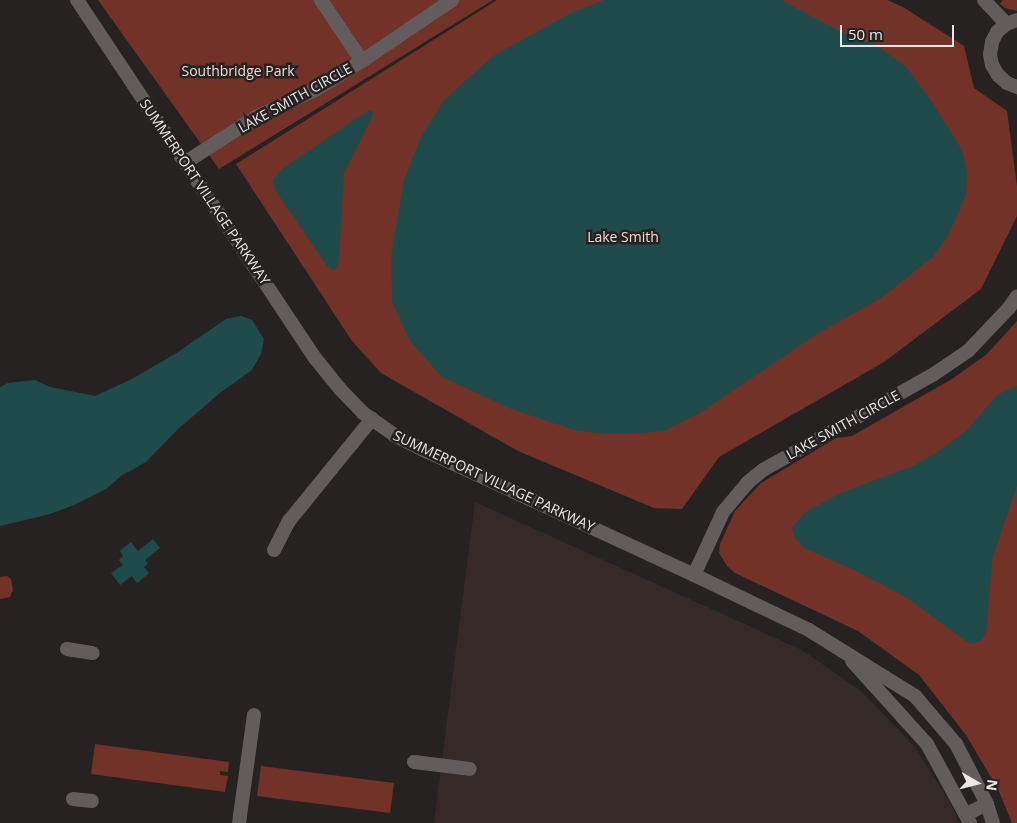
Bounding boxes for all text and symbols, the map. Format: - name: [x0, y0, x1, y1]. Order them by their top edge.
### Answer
- scale bar: [842, 15, 956, 47]
- text: 50 m: [848, 24, 883, 44]
- street label: LAKE SMITH CIRCLE: [235, 60, 355, 136]
- park label: Southbridge Park: [181, 63, 295, 79]
- street label: SUMMERPORT VILLAGE PARKWAY: [136, 96, 274, 288]
- park label: Lake Smith: [587, 229, 659, 245]
- street label: LAKE SMITH CIRCLE: [783, 387, 903, 463]
- street label: SUMMERPORT VILLAGE PARKWAY: [391, 427, 597, 535]
- north arrow: [952, 758, 1002, 808]
- text: N: [982, 778, 1003, 792]

